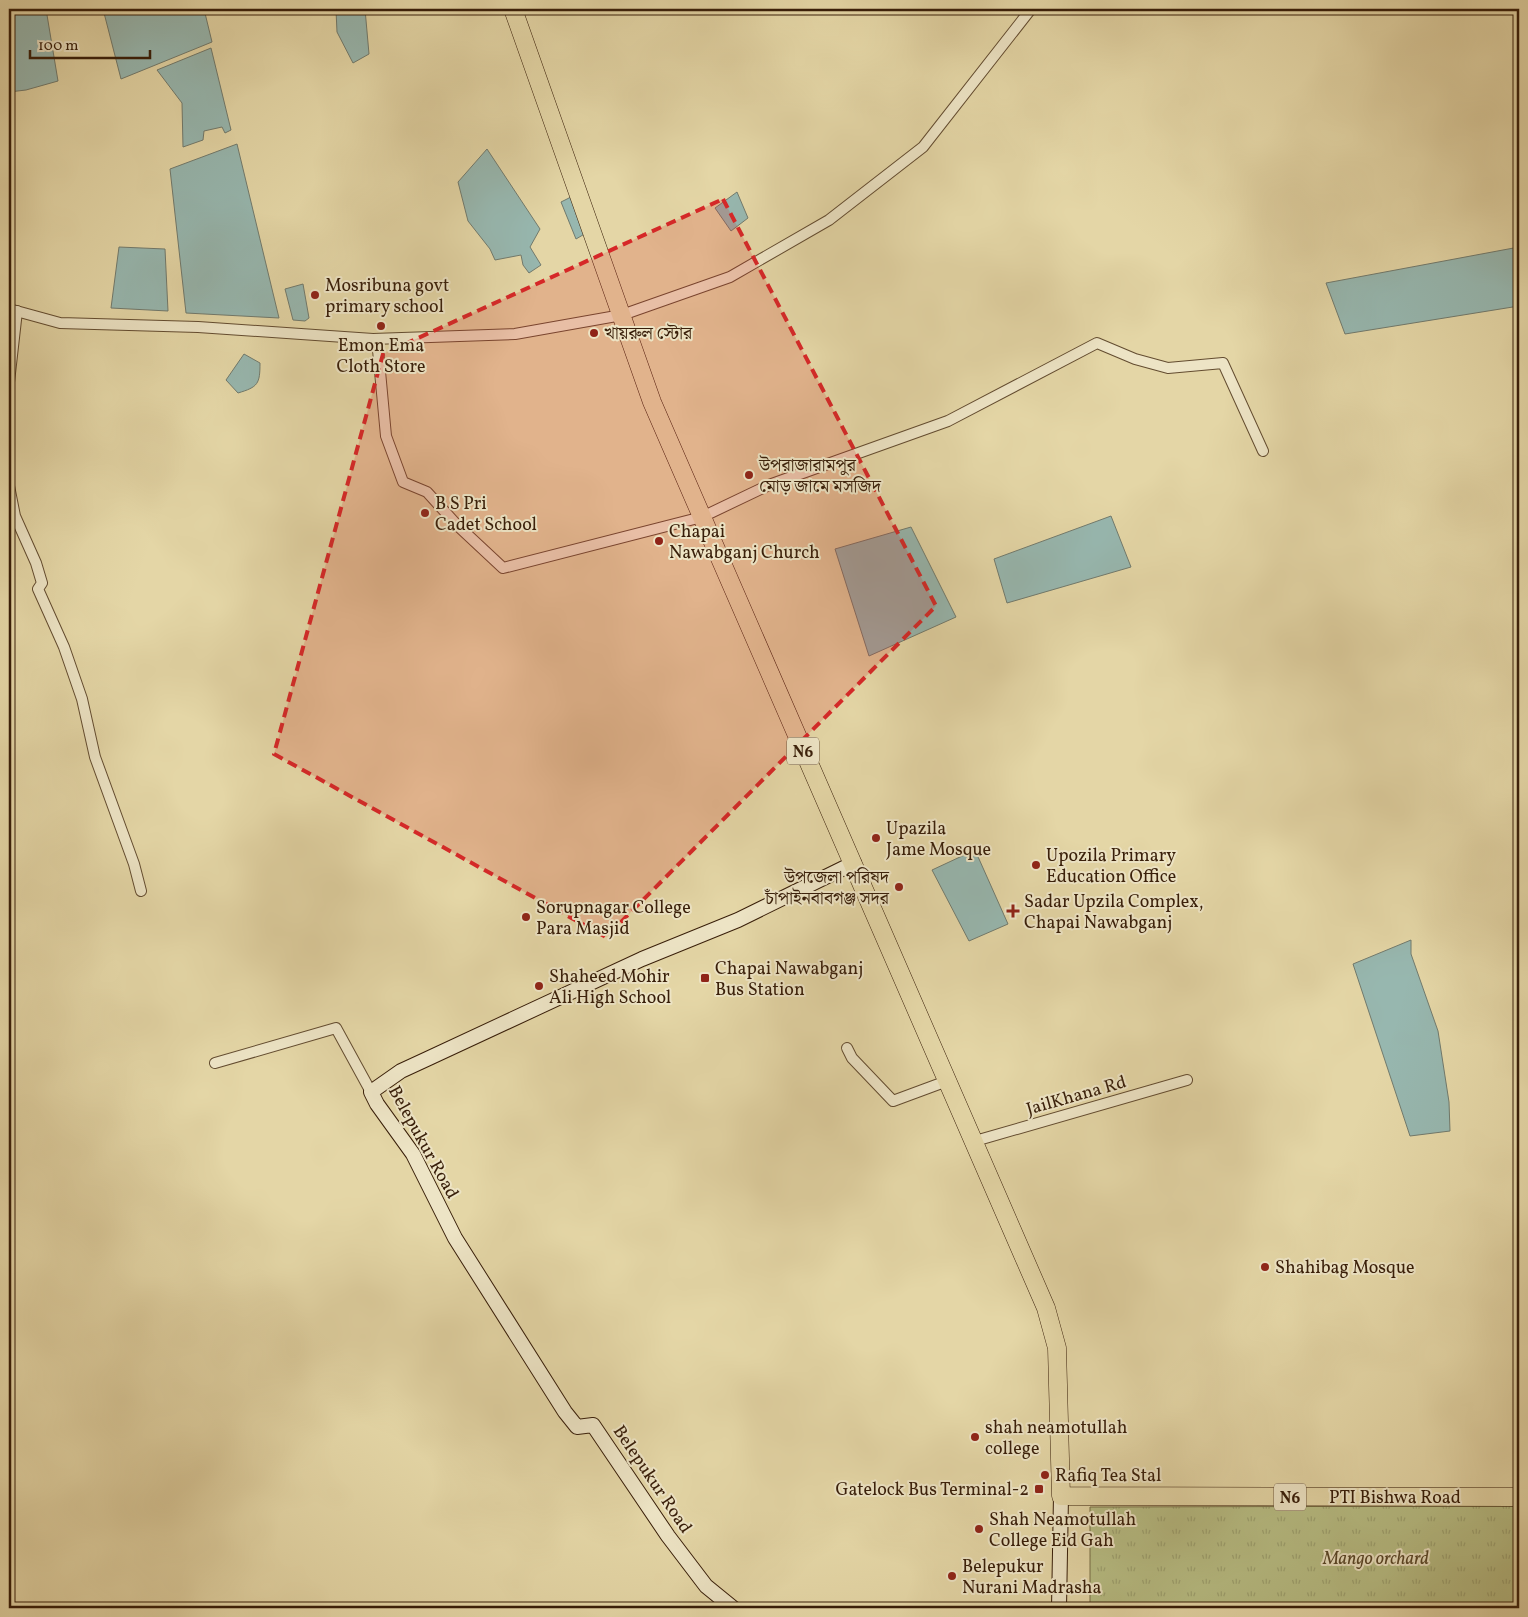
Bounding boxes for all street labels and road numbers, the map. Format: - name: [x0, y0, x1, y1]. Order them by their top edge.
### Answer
- road number: N6: [787, 738, 819, 764]
- street label: JailKhana Rd: [1023, 1070, 1129, 1123]
- street label: Belepukur Road: [381, 1082, 464, 1204]
- street label: Belepukur Road: [606, 1421, 697, 1539]
- road number: N6: [1274, 1484, 1306, 1510]
- street label: PTI Bishwa Road: [1329, 1486, 1461, 1511]

